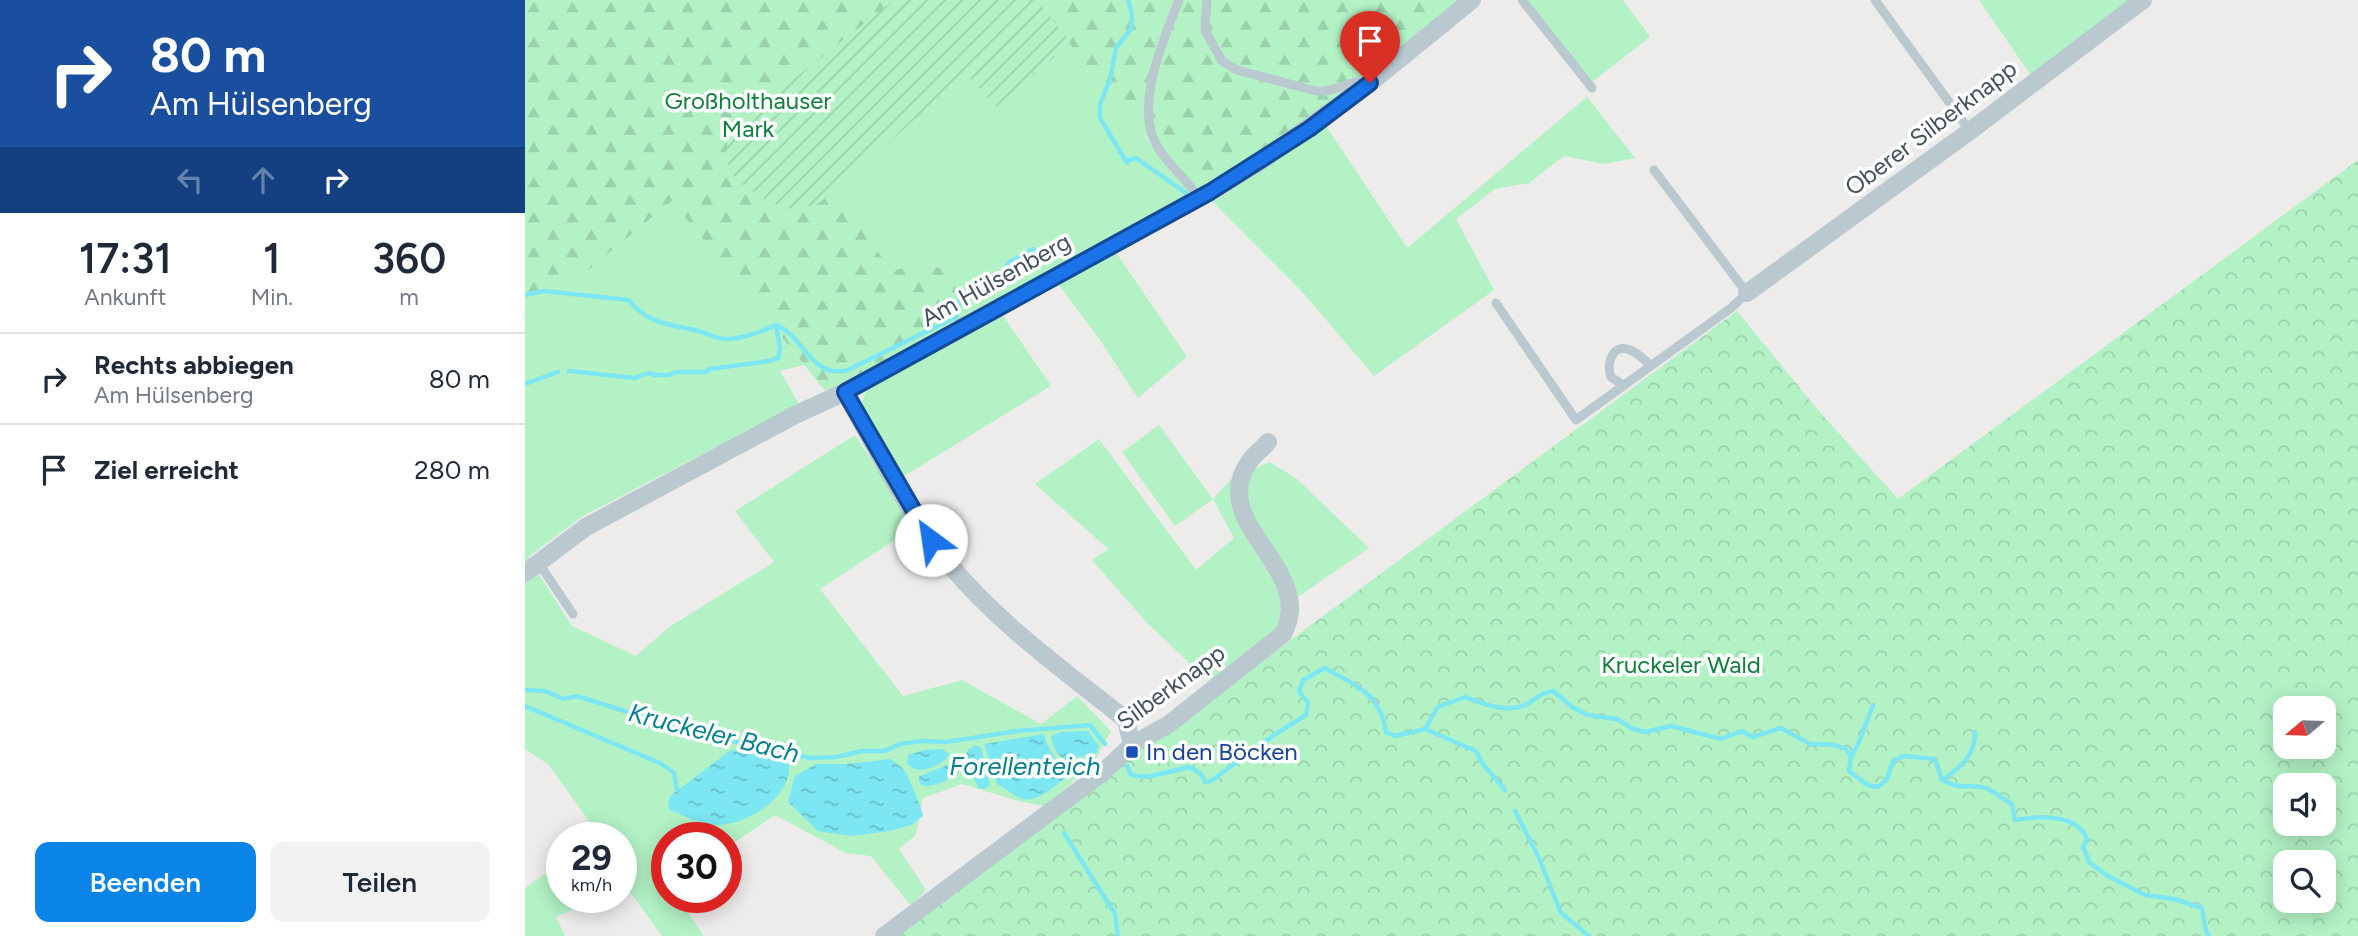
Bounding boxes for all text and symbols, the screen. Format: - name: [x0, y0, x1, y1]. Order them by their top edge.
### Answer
- pin: [1340, 11, 1400, 83]
- icon: arrive: [1351, 22, 1389, 60]
- text: 80 m: [150, 25, 266, 84]
- icon: right: [35, 28, 126, 119]
- street label: Oberer Silberknapp: [1839, 54, 2022, 202]
- text: Am Hülsenberg: [150, 85, 372, 123]
- park label: Großholthauser Mark: [665, 86, 831, 143]
- icon: left: [171, 161, 209, 199]
- icon: ahead: [244, 161, 282, 199]
- icon: right: [317, 161, 355, 199]
- street label: Am Hülsenberg: [916, 227, 1076, 333]
- text: 17:31: [79, 233, 172, 284]
- text: 1: [263, 233, 281, 284]
- text: 360: [372, 233, 446, 284]
- text: Ankunft: [84, 283, 167, 311]
- text: Min.: [251, 283, 293, 311]
- text: m: [399, 283, 419, 311]
- text: Rechts abbiegen: [94, 349, 294, 381]
- icon: right: [35, 360, 73, 398]
- text: 80 m: [429, 363, 490, 395]
- text: Am Hülsenberg: [94, 381, 253, 409]
- icon: arrive: [35, 451, 73, 489]
- text: Ziel erreicht: [94, 454, 239, 486]
- text: 280 m: [414, 454, 490, 486]
- position arrow: [894, 503, 968, 577]
- street label: Silberknapp: [1111, 638, 1230, 736]
- park label: Kruckeler Wald: [1601, 650, 1761, 679]
- water label: Kruckeler Bach: [625, 696, 803, 770]
- north arrow: [2273, 696, 2336, 760]
- map controls: [2273, 696, 2336, 913]
- place label: In den Böcken: [1146, 737, 1298, 766]
- marker: In den Böcken: [1124, 744, 1140, 760]
- water label: Forellenteich: [949, 750, 1101, 782]
- button: sound: [2273, 773, 2336, 836]
- speed limit sign: 30: [651, 822, 742, 913]
- text: 29: [571, 837, 612, 879]
- button: Beenden: [35, 842, 256, 922]
- button: Teilen: [270, 842, 490, 922]
- button: search: [2273, 850, 2336, 913]
- text: km/h: [571, 874, 612, 896]

